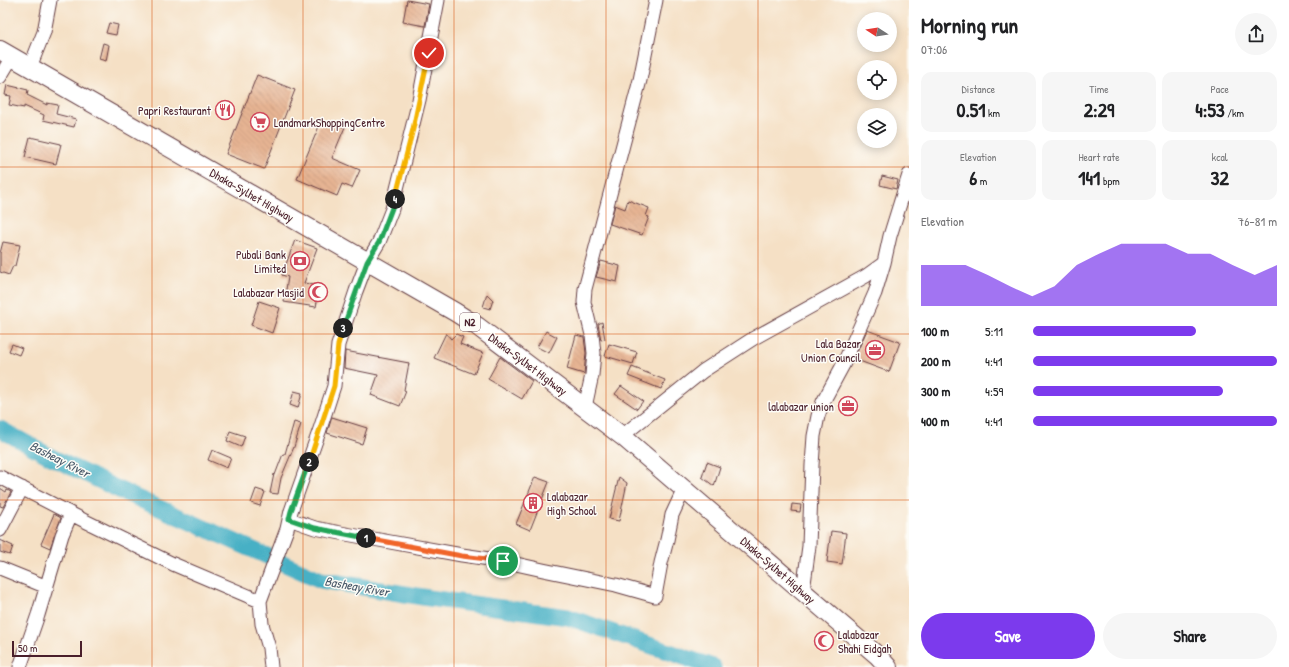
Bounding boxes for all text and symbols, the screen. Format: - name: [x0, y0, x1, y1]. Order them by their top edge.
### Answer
- text: Morning run: [921, 10, 1018, 40]
- north arrow: [857, 12, 897, 52]
- map controls: [857, 12, 897, 148]
- button: share: [1235, 13, 1277, 55]
- pin: [412, 36, 446, 70]
- text: 07:06: [921, 40, 947, 58]
- icon: check: [418, 42, 440, 64]
- button: locate: [857, 60, 897, 100]
- text: Distance: [962, 82, 995, 96]
- text: Time: [1089, 82, 1109, 96]
- text: Pace: [1211, 82, 1229, 96]
- text: 0.51: [957, 96, 986, 123]
- text: 2:29: [1084, 96, 1114, 123]
- text: 4:53: [1195, 96, 1225, 123]
- restaurant icon: Papri Restaurant: [214, 99, 236, 121]
- place label: Papri Restaurant: [138, 102, 212, 119]
- text: km: [986, 106, 1000, 120]
- text: /km: [1225, 106, 1244, 120]
- button: layers: [857, 108, 897, 148]
- supermarket icon: LandmarkShoppingCentre: [249, 111, 271, 133]
- place label: LandmarkShoppingCentre: [274, 114, 385, 131]
- text: Elevation: [960, 150, 997, 164]
- text: Heart rate: [1078, 150, 1120, 164]
- text: kcal: [1212, 150, 1228, 164]
- street label: Dhaka-Sylhet Highway: [207, 164, 297, 226]
- text: 6: [969, 164, 977, 191]
- text: 141: [1078, 164, 1100, 191]
- text: 32: [1210, 164, 1229, 191]
- text: m: [977, 174, 987, 188]
- text: bpm: [1100, 174, 1120, 188]
- pin: 4: [385, 189, 405, 209]
- text: 4: [393, 192, 397, 206]
- text: Elevation: [921, 212, 964, 230]
- text: 76–81 m: [1238, 212, 1277, 230]
- place label: Pubali Bank Limited: [236, 246, 286, 277]
- bank icon: Pubali Bank Limited: [289, 250, 311, 272]
- mosque icon: Lalabazar Masjid: [307, 281, 329, 303]
- place label: Lalabazar Masjid: [233, 284, 304, 301]
- road number: N2: [460, 313, 480, 331]
- pin: 3: [333, 318, 353, 338]
- text: 3: [341, 321, 345, 335]
- text: 100 m: [921, 322, 949, 340]
- text: 5:11: [985, 322, 1003, 340]
- street label: Dhaka-Sylhet Highway: [485, 329, 571, 399]
- place label: Lala Bazar Union Council: [801, 335, 862, 366]
- office icon: Lala Bazar Union Council: [864, 339, 886, 361]
- text: 200 m: [921, 352, 951, 370]
- text: 4:41: [985, 352, 1003, 370]
- text: 300 m: [921, 382, 950, 400]
- text: 4:59: [985, 382, 1003, 400]
- office icon: lalabazar union: [837, 395, 859, 417]
- place label: lalabazar union: [768, 398, 834, 415]
- text: 400 m: [921, 412, 949, 430]
- text: 4:41: [985, 412, 1003, 430]
- water label: Basheay River: [27, 436, 95, 483]
- pin: 2: [299, 452, 319, 472]
- text: 2: [306, 455, 312, 469]
- place label: Lalabazar High School: [547, 488, 597, 519]
- building icon: Lalabazar High School: [522, 492, 544, 514]
- pin: 1: [356, 528, 376, 548]
- text: 1: [364, 531, 368, 545]
- street label: Dhaka-Sylhet Highway: [737, 533, 819, 607]
- pin: [486, 544, 520, 578]
- icon: arrive: [492, 550, 514, 572]
- water label: Basheay River: [323, 571, 393, 601]
- button: Save: [921, 613, 1095, 659]
- button: Share: [1103, 613, 1277, 659]
- place label: Lalabazar Shahi Eidgah: [838, 626, 892, 657]
- mosque icon: Lalabazar Shahi Eidgah: [813, 630, 835, 652]
- scale bar: [12, 639, 82, 658]
- text: 50 m: [18, 641, 38, 655]

